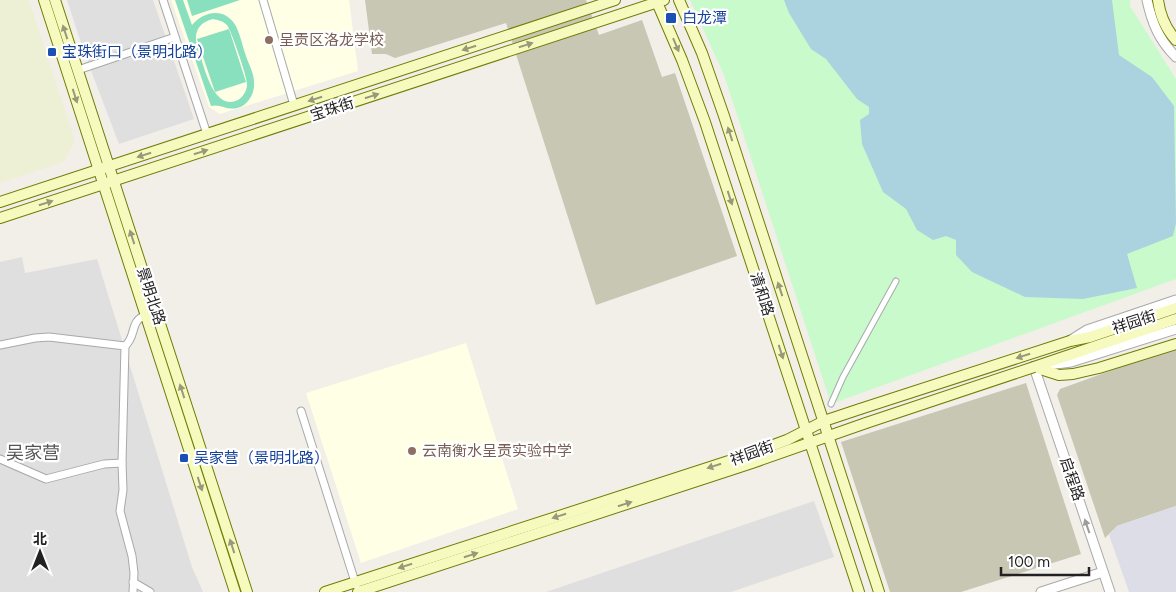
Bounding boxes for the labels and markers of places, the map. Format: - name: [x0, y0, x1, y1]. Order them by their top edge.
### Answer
- place label: 白龙潭: [682, 9, 727, 27]
- marker: 白龙潭: [664, 11, 678, 25]
- place label: 呈贡区洛龙学校: [279, 31, 384, 49]
- marker: 呈贡区洛龙学校: [263, 34, 275, 46]
- place label: 宝珠街口（景明北路）: [62, 43, 212, 61]
- marker: 宝珠街口（景明北路）: [46, 46, 58, 58]
- place label: 云南衡水呈贡实验中学: [422, 442, 572, 460]
- marker: 云南衡水呈贡实验中学: [406, 445, 418, 457]
- place label: 吴家营（景明北路）: [194, 449, 329, 467]
- marker: 吴家营（景明北路）: [178, 452, 190, 464]

